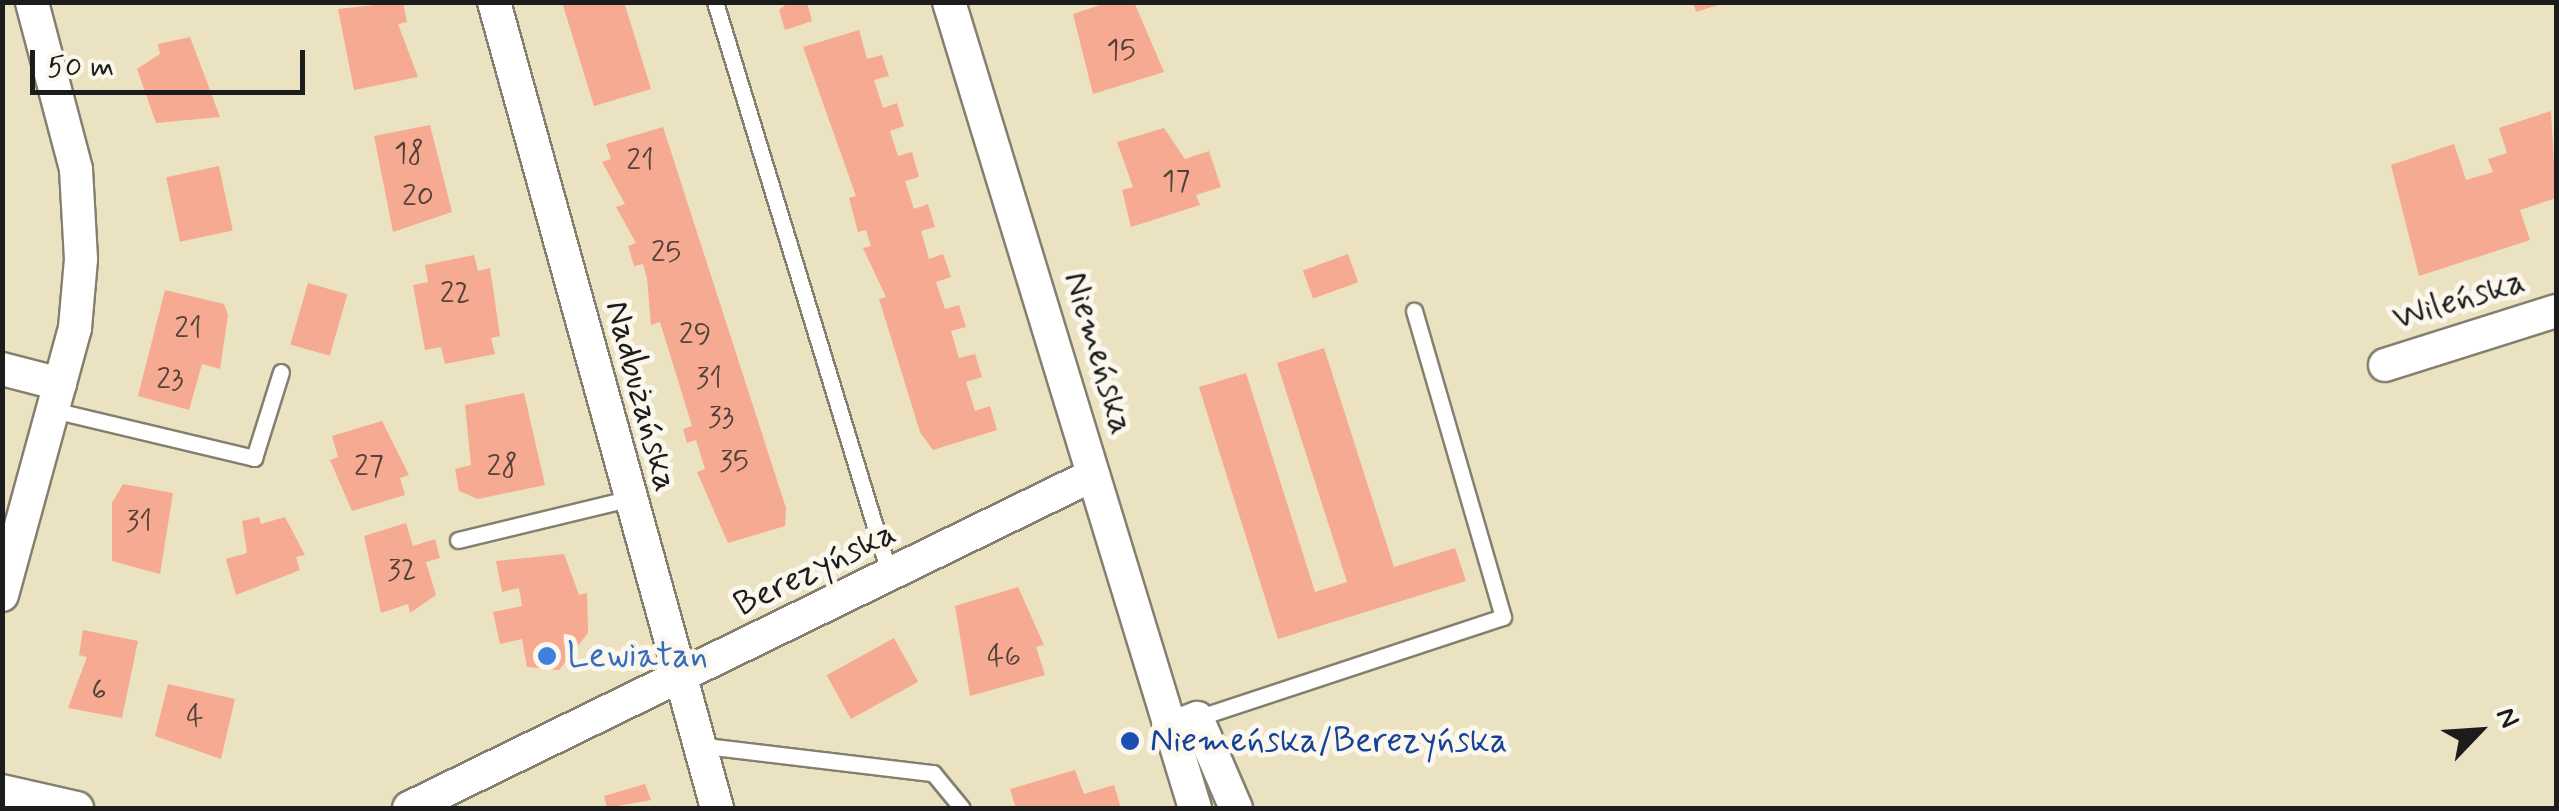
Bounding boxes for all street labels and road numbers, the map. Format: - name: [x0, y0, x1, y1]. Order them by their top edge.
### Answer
- street label: Wileńska: [2388, 260, 2530, 340]
- street label: Niemeńska: [1053, 267, 1143, 439]
- street label: Nadbużańska: [595, 296, 687, 496]
- street label: Berezyńska: [727, 512, 903, 626]

